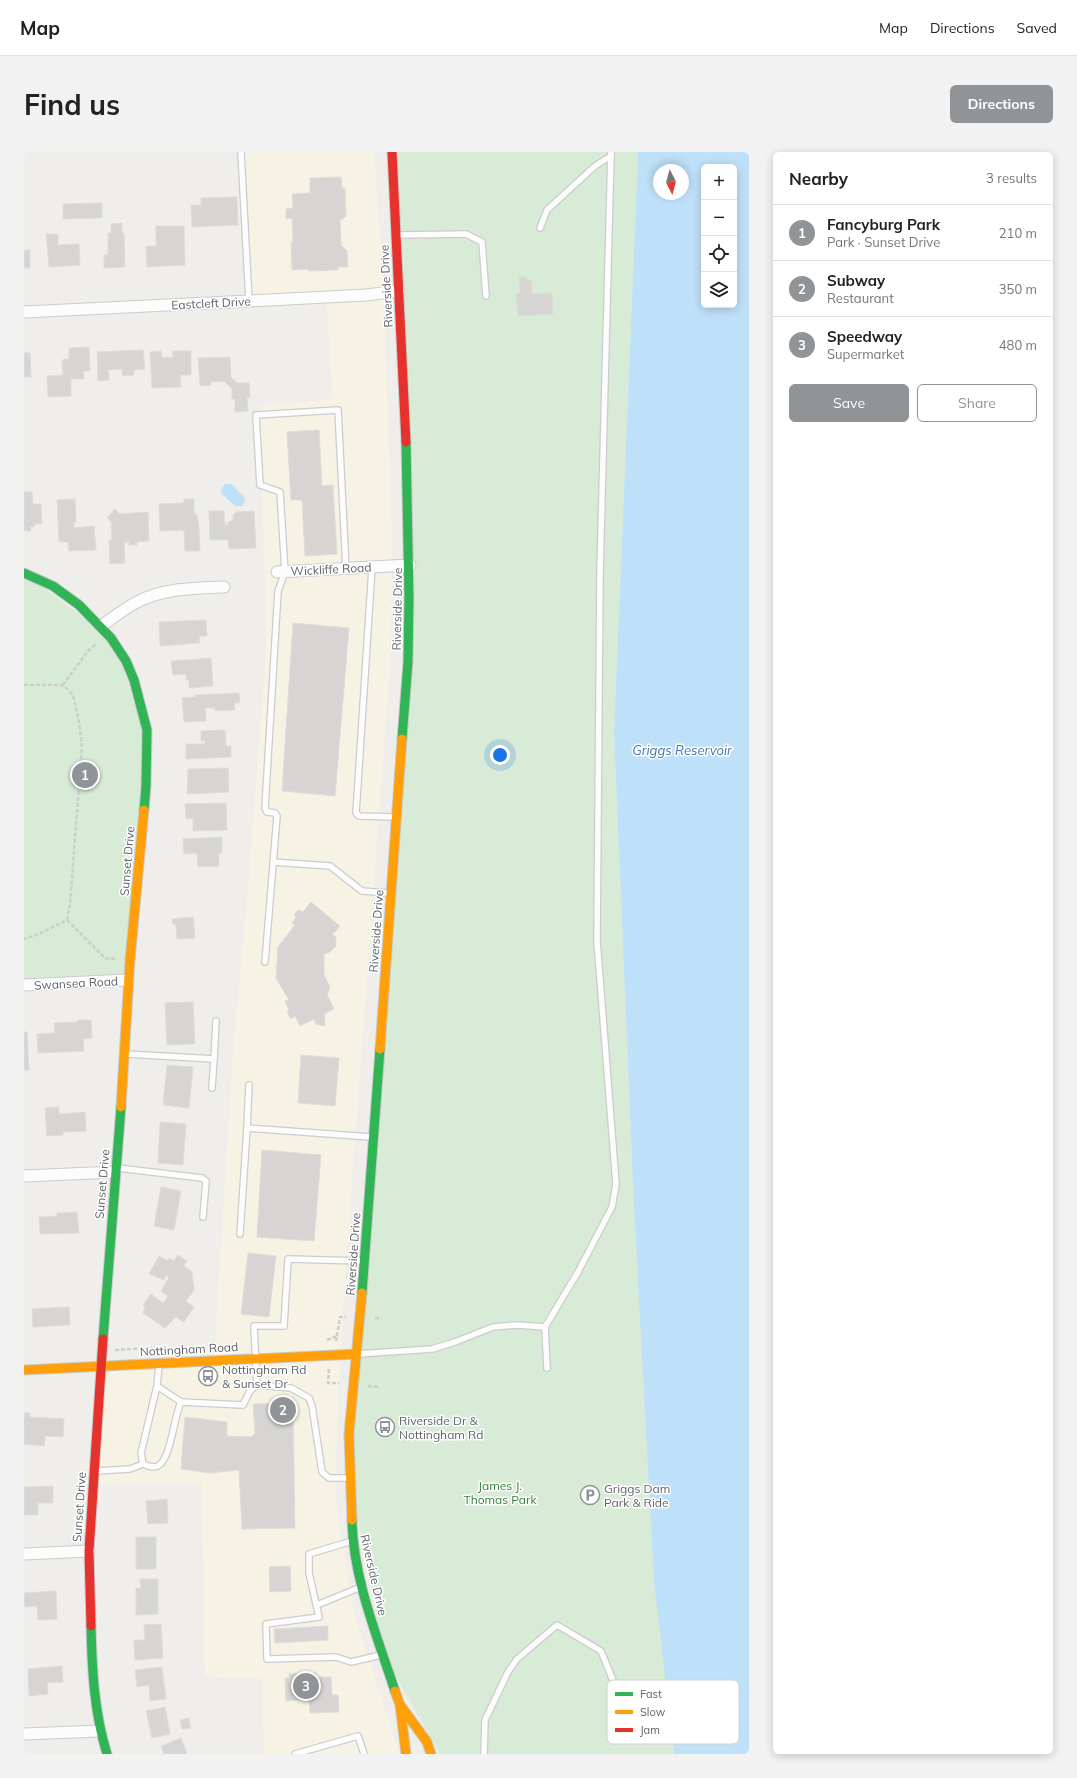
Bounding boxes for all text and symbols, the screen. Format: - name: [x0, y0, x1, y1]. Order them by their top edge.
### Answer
- text: Map: [20, 16, 60, 40]
- text: Map: [879, 19, 908, 37]
- text: Directions: [930, 19, 995, 37]
- text: Saved: [1017, 19, 1057, 37]
- button: Directions: [950, 85, 1053, 123]
- text: Find us: [24, 87, 120, 122]
- north arrow: [653, 164, 689, 200]
- map controls: [701, 164, 737, 308]
- button: +: [701, 164, 737, 200]
- text: Nearby: [789, 168, 848, 189]
- text: 3 results: [986, 170, 1037, 186]
- button: −: [701, 200, 737, 236]
- text: Fancyburg Park: [827, 215, 940, 234]
- text: 1: [798, 225, 806, 241]
- text: 210 m: [999, 225, 1037, 241]
- text: Park · Sunset Drive: [827, 234, 940, 250]
- button: locate: [701, 236, 737, 272]
- street label: Riverside Drive: [376, 244, 396, 328]
- text: Subway: [827, 271, 885, 290]
- button: layers: [701, 272, 737, 308]
- text: 2: [798, 281, 806, 297]
- text: 350 m: [999, 281, 1037, 297]
- text: Restaurant: [827, 290, 894, 306]
- street label: Eastcleft Drive: [171, 293, 251, 313]
- text: Speedway: [827, 327, 902, 346]
- text: 3: [798, 337, 806, 353]
- text: 480 m: [999, 337, 1037, 353]
- text: Supermarket: [827, 346, 904, 362]
- button: Save: [789, 384, 909, 422]
- button: Share: [917, 384, 1037, 422]
- street label: Wickliffe Road: [290, 559, 372, 579]
- street label: Riverside Drive: [389, 567, 405, 651]
- water label: Griggs Reservoir: [632, 742, 733, 758]
- your location: [490, 745, 510, 765]
- pin: 1: [72, 760, 98, 790]
- street label: Sunset Drive: [116, 825, 138, 897]
- street label: Riverside Drive: [366, 889, 386, 973]
- street label: Swansea Road: [34, 973, 118, 993]
- street label: Sunset Drive: [91, 1148, 113, 1220]
- street label: Riverside Drive: [343, 1212, 363, 1296]
- street label: Nottingham Road: [139, 1339, 239, 1359]
- place label: Nottingham Rd & Sunset Dr: [222, 1362, 306, 1391]
- bus stop icon: Nottingham Rd & Sunset Dr: [197, 1365, 219, 1387]
- pin: 2: [270, 1395, 296, 1425]
- place label: Riverside Dr & Nottingham Rd: [399, 1413, 483, 1442]
- bus stop icon: Riverside Dr & Nottingham Rd: [374, 1416, 396, 1438]
- street label: Sunset Drive: [69, 1471, 89, 1543]
- park label: James J. Thomas Park: [463, 1478, 537, 1507]
- place label: Griggs Dam Park & Ride: [604, 1481, 670, 1510]
- parking icon: Griggs Dam Park & Ride: [579, 1484, 601, 1506]
- street label: Riverside Drive: [357, 1533, 391, 1617]
- pin: 3: [293, 1671, 319, 1701]
- legend: [607, 1680, 739, 1744]
- text: Fast: [640, 1687, 662, 1701]
- text: Slow: [640, 1705, 666, 1719]
- text: Jam: [640, 1723, 660, 1737]

